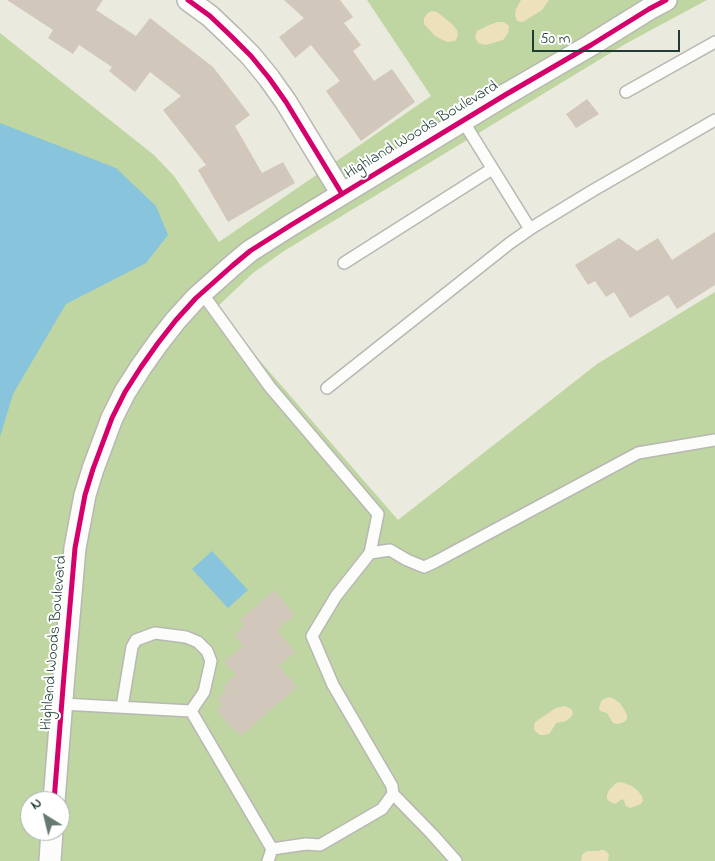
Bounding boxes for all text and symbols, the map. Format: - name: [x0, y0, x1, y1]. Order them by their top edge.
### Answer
- scale bar: [535, 20, 682, 52]
- text: 50 m: [540, 28, 570, 50]
- street label: Highland Woods Boulevard: [342, 78, 502, 184]
- street label: Highland Woods Boulevard: [38, 555, 72, 731]
- north arrow: [20, 791, 70, 841]
- text: N: [26, 793, 46, 816]

